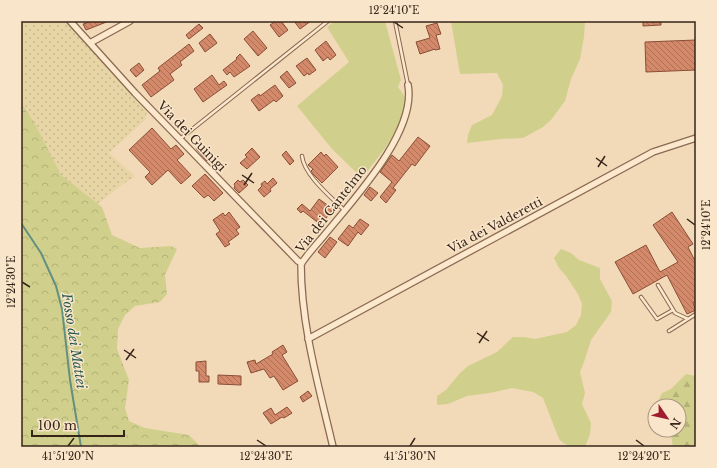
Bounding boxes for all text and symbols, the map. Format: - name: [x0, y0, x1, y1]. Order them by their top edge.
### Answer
- text: 12°24'10"E: [369, 4, 419, 17]
- street label: Via dei Guinigi: [154, 97, 229, 174]
- street label: Via dei Cantelmo: [292, 162, 370, 256]
- street label: Via dei Valderetti: [444, 194, 545, 257]
- text: 12°24'10"E: [700, 200, 713, 250]
- text: 12°24'30"E: [5, 256, 18, 308]
- water label: Fosso dei Mattei: [58, 291, 90, 391]
- north arrow: [647, 398, 687, 438]
- scale bar: [32, 412, 124, 438]
- text: N: [666, 415, 684, 432]
- text: 100 m: [38, 418, 77, 433]
- text: 41°51'20"N: [42, 450, 94, 463]
- text: 12°24'30"E: [240, 450, 292, 463]
- text: 41°51'30"N: [384, 450, 436, 463]
- text: 12°24'20"E: [618, 450, 670, 463]

